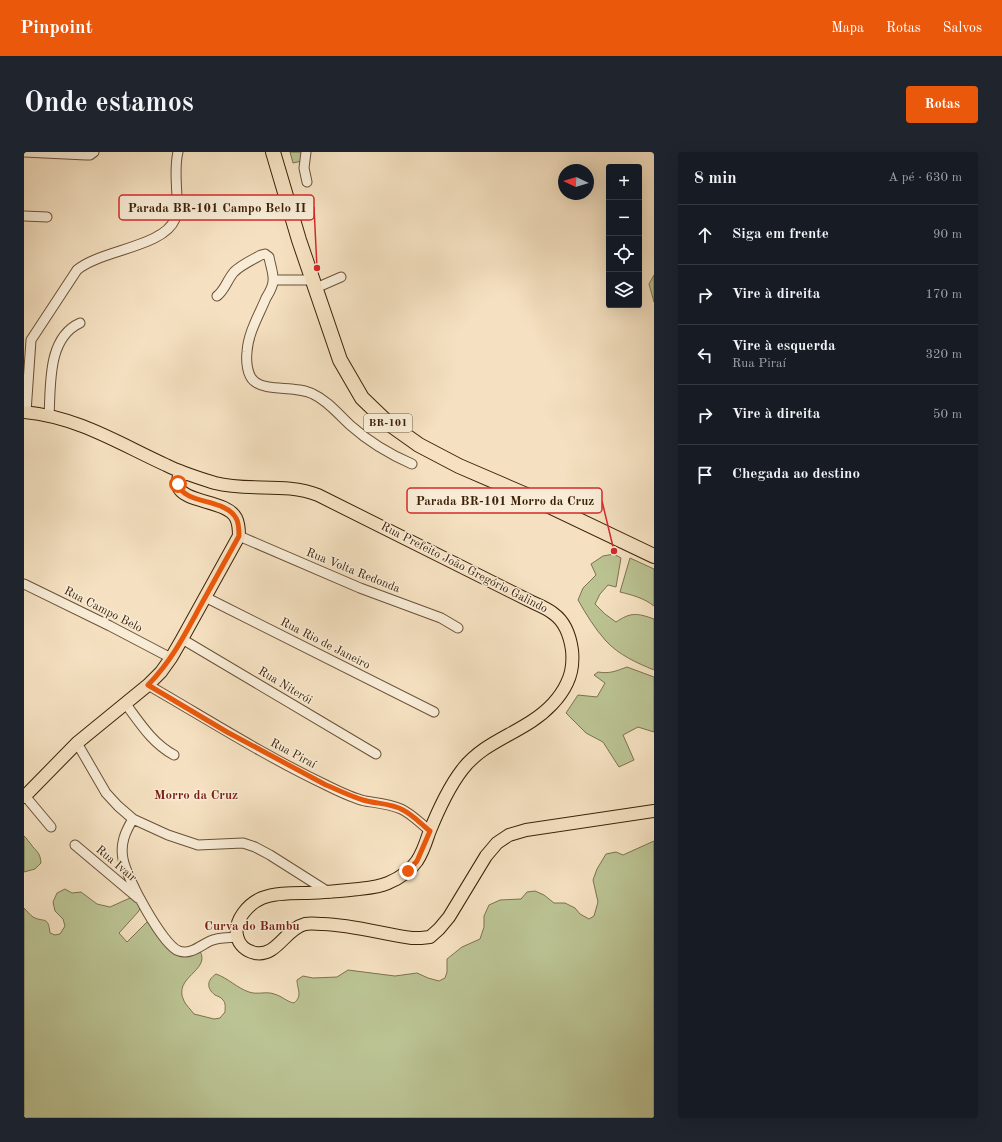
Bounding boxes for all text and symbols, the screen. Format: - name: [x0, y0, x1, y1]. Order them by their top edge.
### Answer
- text: Pinpoint: [20, 19, 93, 38]
- text: Mapa: [831, 21, 864, 35]
- text: Rotas: [886, 21, 921, 35]
- text: Salvos: [943, 21, 982, 35]
- button: Rotas: [906, 86, 978, 123]
- text: Onde estamos: [24, 90, 194, 118]
- north arrow: [558, 164, 594, 200]
- map controls: [606, 164, 642, 308]
- button: +: [606, 164, 642, 200]
- text: 8 min: [694, 170, 737, 187]
- text: A pé · 630 m: [888, 171, 962, 184]
- callout: Parada BR-101 Campo Belo II: [119, 195, 314, 220]
- button: −: [606, 200, 642, 236]
- text: Parada BR-101 Campo Belo II: [128, 202, 306, 215]
- icon: ahead: [694, 224, 716, 246]
- text: Siga em frente: [732, 227, 829, 242]
- text: 90 m: [933, 228, 962, 241]
- button: locate: [606, 236, 642, 272]
- button: layers: [606, 272, 642, 308]
- icon: right: [694, 284, 716, 306]
- text: Vire à direita: [732, 287, 820, 302]
- text: 170 m: [925, 288, 962, 301]
- text: Vire à esquerda: [732, 339, 836, 354]
- icon: left: [694, 344, 716, 366]
- text: 320 m: [925, 348, 962, 361]
- text: Rua Piraí: [732, 357, 786, 370]
- icon: right: [694, 404, 716, 426]
- text: Vire à direita: [732, 407, 820, 422]
- text: 50 m: [933, 408, 962, 421]
- road number: BR-101: [364, 414, 412, 432]
- icon: arrive: [694, 464, 716, 486]
- text: Chegada ao destino: [732, 467, 860, 482]
- route start: [169, 475, 187, 493]
- callout: Parada BR-101 Morro da Cruz: [407, 488, 602, 513]
- text: Parada BR-101 Morro da Cruz: [416, 495, 594, 508]
- street label: Rua Prefeito João Gregório Galindo: [379, 521, 549, 615]
- street label: Rua Volta Redonda: [304, 547, 402, 595]
- street label: Rua Campo Belo: [62, 585, 144, 635]
- street label: Rua Rio de Janeiro: [278, 616, 372, 672]
- street label: Rua Niterói: [256, 665, 314, 707]
- street label: Rua Piraí: [268, 737, 318, 771]
- district label: Morro da Cruz: [154, 789, 238, 802]
- street label: Rua Ivair: [93, 844, 139, 884]
- route end: [399, 862, 417, 880]
- district label: Curva do Bambu: [204, 920, 300, 933]

